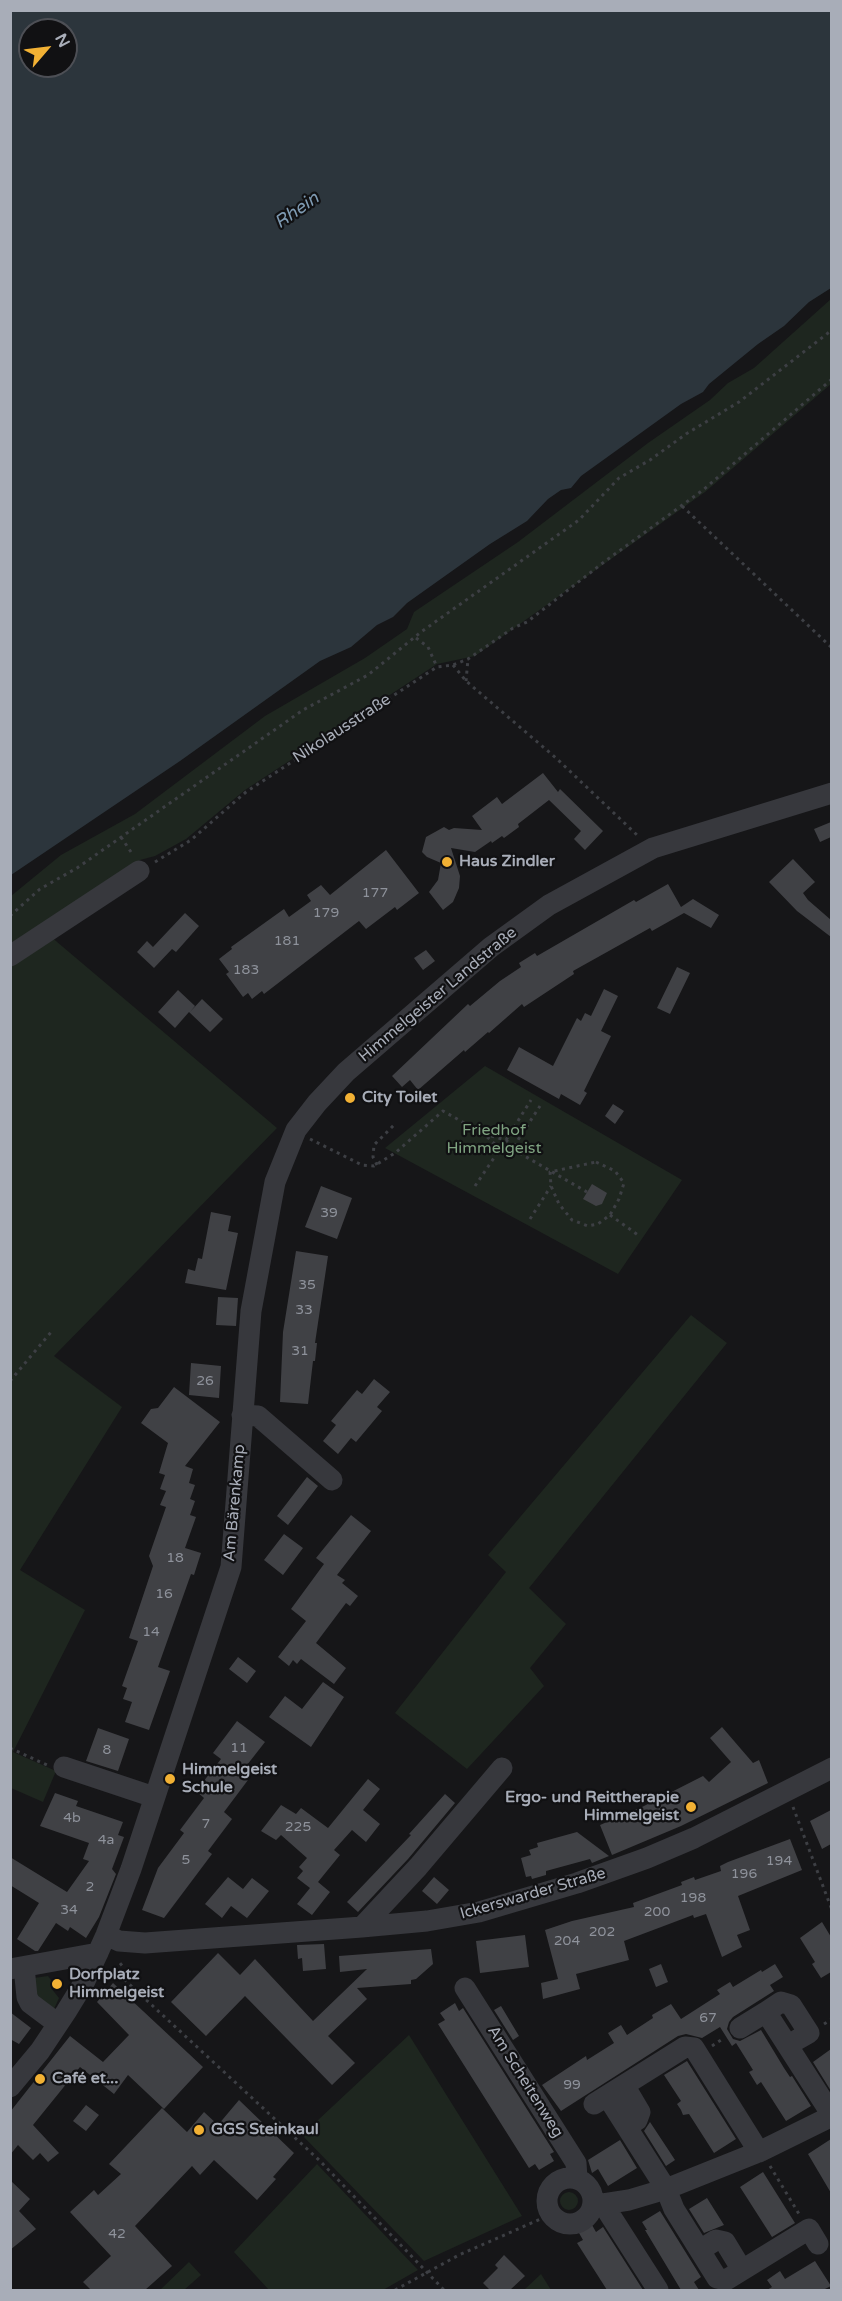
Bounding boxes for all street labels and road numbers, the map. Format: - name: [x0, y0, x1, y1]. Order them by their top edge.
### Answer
- street label: Nikolausstraße: [289, 690, 395, 768]
- street label: Himmelgeister Landstraße: [355, 923, 521, 1067]
- street label: Am Bärenkamp: [220, 1443, 250, 1563]
- street label: Ickerswarder Straße: [458, 1864, 608, 1924]
- street label: Am Scheitenweg: [483, 2023, 567, 2141]

